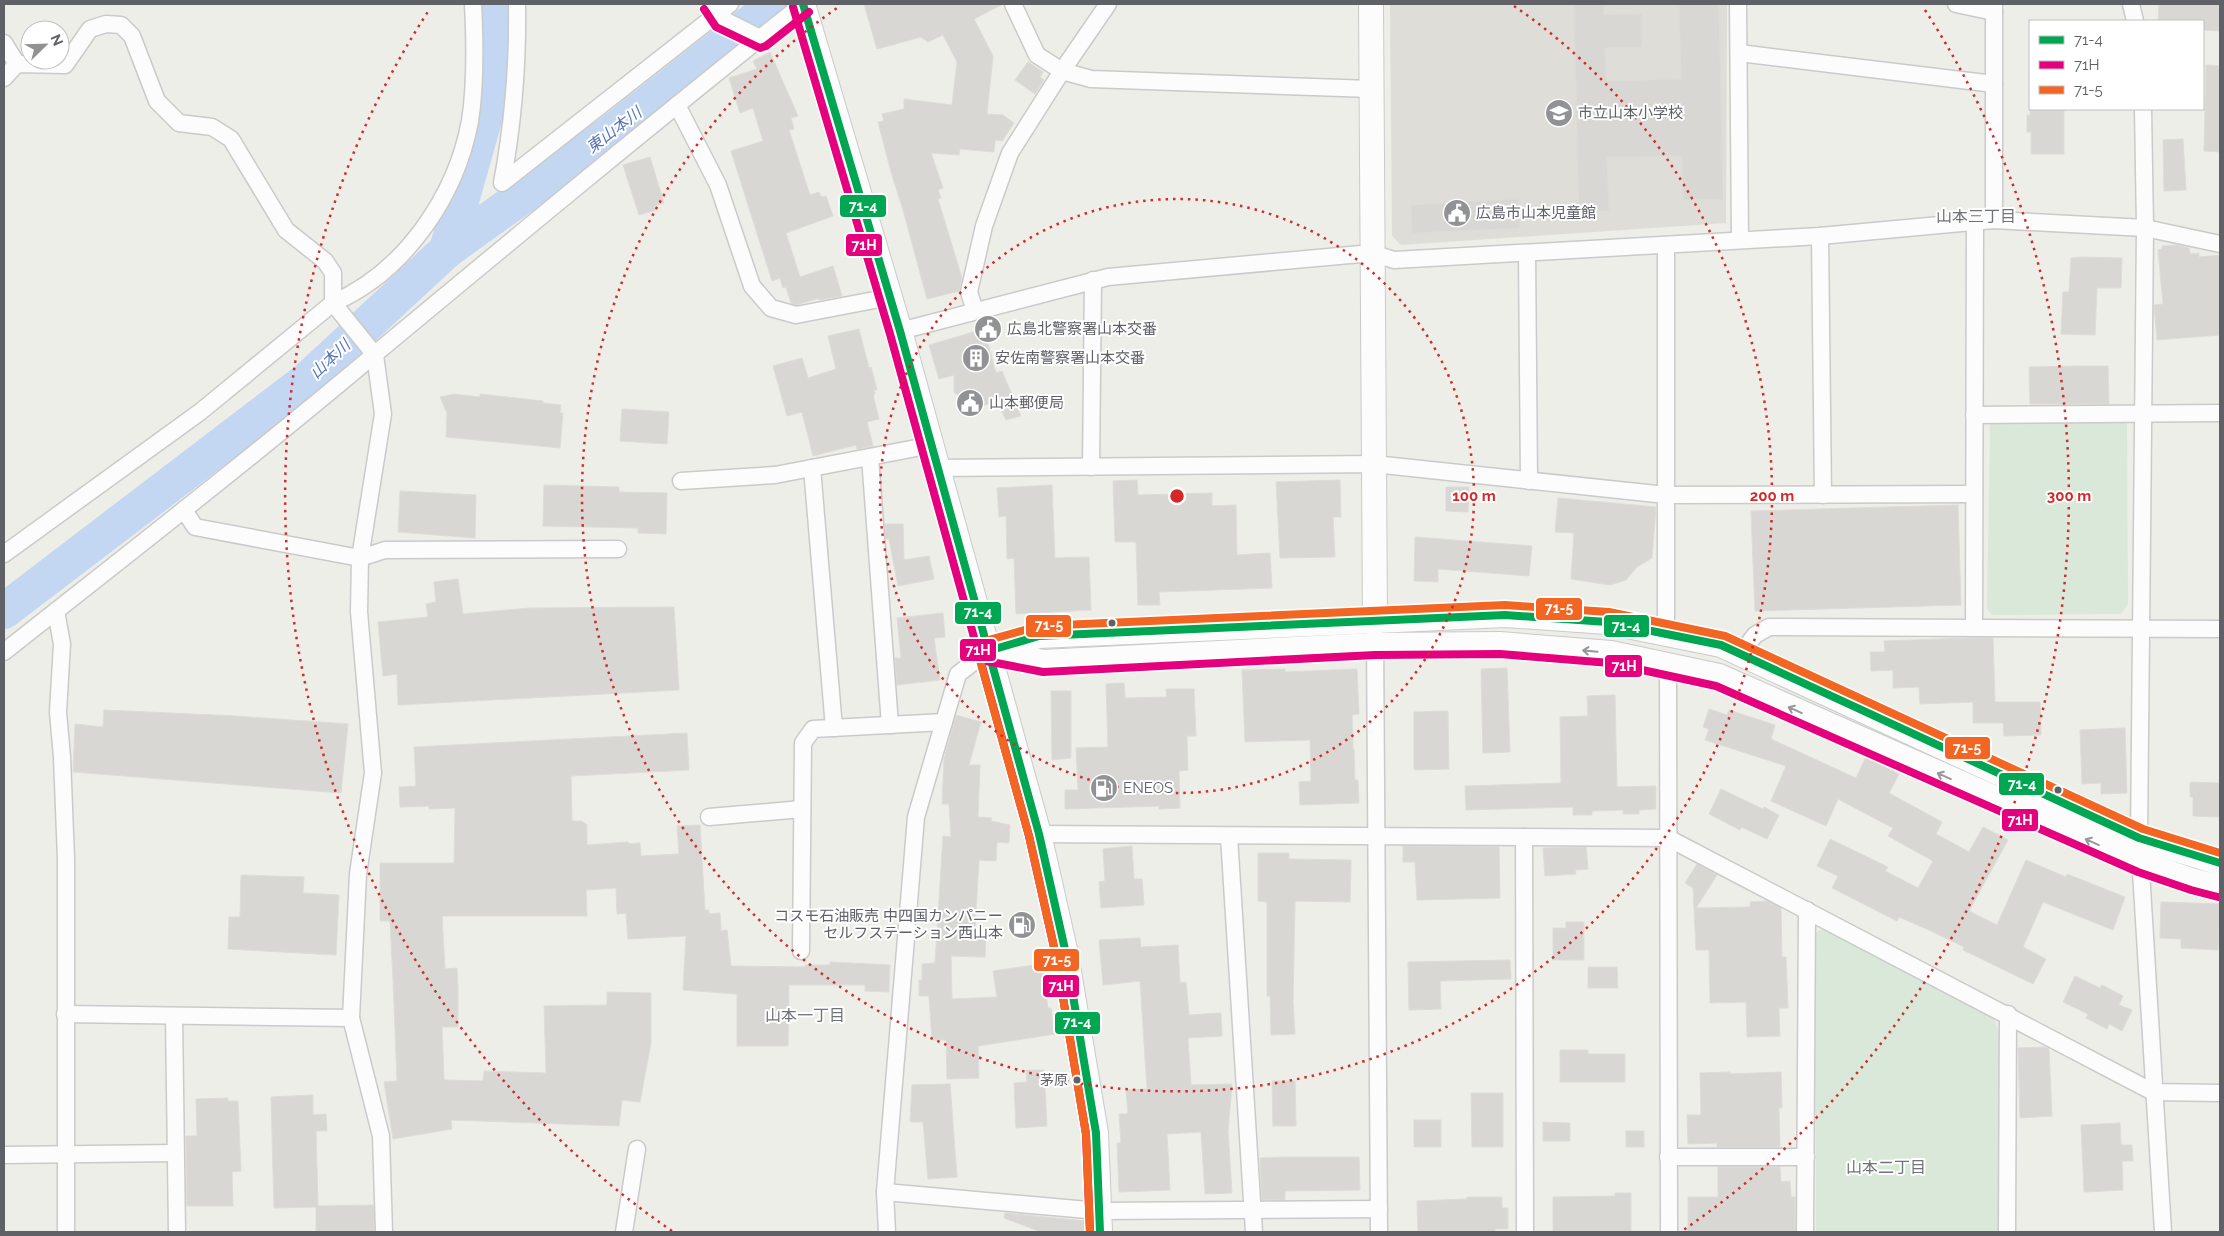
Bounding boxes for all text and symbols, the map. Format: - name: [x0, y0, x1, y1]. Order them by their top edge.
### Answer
- north arrow: [20, 20, 70, 70]
- legend: [2029, 20, 2204, 110]
- text: 71-4: [2074, 31, 2103, 49]
- text: N: [48, 32, 66, 48]
- text: 71H: [2074, 56, 2100, 74]
- text: 71-5: [2074, 81, 2103, 99]
- school or university icon: 市立山本小学校: [1544, 98, 1574, 128]
- water label: 東山本川: [583, 102, 647, 157]
- place label: 市立山本小学校: [1578, 104, 1683, 122]
- line badge: 71-4: [839, 194, 887, 218]
- text: 71-4: [849, 198, 877, 214]
- public building icon: 広島市山本児童館: [1442, 198, 1472, 228]
- place label: 広島市山本児童館: [1476, 204, 1596, 222]
- district label: 山本三丁目: [1936, 207, 2016, 226]
- line badge: 71H: [845, 233, 883, 257]
- text: 71H: [851, 237, 877, 253]
- public building icon: 広島北警察署山本交番: [973, 314, 1003, 344]
- place label: 広島北警察署山本交番: [1007, 320, 1157, 338]
- water label: 山本川: [306, 334, 355, 382]
- building icon: 安佐南警察署山本交番: [961, 343, 991, 373]
- place label: 安佐南警察署山本交番: [995, 349, 1145, 367]
- public building icon: 山本郵便局: [955, 388, 985, 418]
- place label: 山本郵便局: [989, 394, 1064, 412]
- centre of rings: [1168, 487, 1186, 505]
- text: 100 m: [1452, 487, 1496, 505]
- text: 200 m: [1750, 487, 1794, 505]
- text: 300 m: [2047, 487, 2091, 505]
- line badge: 71-5: [1535, 597, 1583, 621]
- text: 71-5: [1545, 600, 1573, 616]
- line badge: 71-4: [954, 601, 1002, 625]
- text: 71-4: [964, 604, 992, 620]
- line badge: 71-5: [1025, 614, 1072, 638]
- line badge: 71-4: [1603, 614, 1650, 638]
- text: 71-5: [1035, 617, 1063, 633]
- unlabelled marker: [1107, 618, 1117, 628]
- text: 71-4: [1612, 618, 1640, 634]
- line badge: 71H: [959, 638, 997, 662]
- text: 71H: [965, 642, 991, 658]
- one-way arrow: [1582, 647, 1598, 656]
- line badge: 71H: [1604, 654, 1643, 678]
- text: 71H: [1611, 658, 1637, 674]
- one-way arrow: [1788, 704, 1803, 714]
- line badge: 71-5: [1944, 736, 1991, 760]
- text: 71-5: [1953, 740, 1981, 756]
- one-way arrow: [1937, 770, 1952, 780]
- line badge: 71-4: [1998, 772, 2045, 796]
- fuel station icon: ENEOS: [1089, 773, 1119, 803]
- text: 71-4: [2008, 776, 2036, 792]
- place label: ENEOS: [1123, 779, 1173, 797]
- unlabelled marker: [2053, 785, 2063, 795]
- line badge: 71H: [2001, 808, 2039, 832]
- text: 71H: [2007, 812, 2033, 828]
- one-way arrow: [2085, 836, 2100, 846]
- place label: コスモ石油販売 中四国カンパニー セルフステーション西山本: [774, 907, 1003, 942]
- fuel station icon: コスモ石油販売 中四国カンパニー セルフステーション西山本: [1007, 910, 1037, 940]
- line badge: 71-5: [1033, 948, 1080, 972]
- text: 71-5: [1043, 952, 1071, 968]
- line badge: 71H: [1042, 974, 1080, 998]
- text: 71H: [1048, 978, 1074, 994]
- district label: 山本一丁目: [765, 1006, 845, 1025]
- line badge: 71-4: [1054, 1011, 1101, 1035]
- text: 71-4: [1063, 1014, 1091, 1030]
- place label: 茅原: [1040, 1072, 1068, 1088]
- marker: 茅原: [1072, 1075, 1082, 1085]
- district label: 山本二丁目: [1846, 1158, 1926, 1177]

